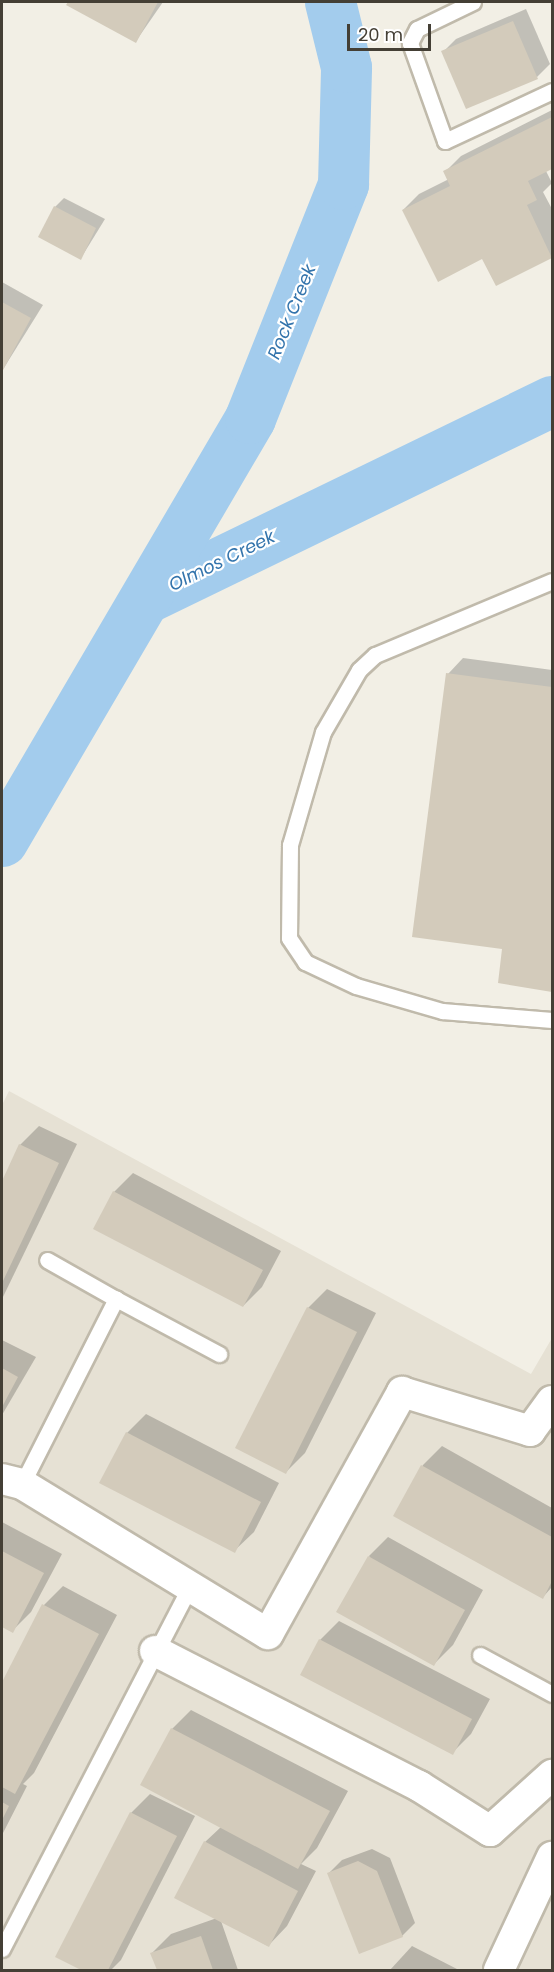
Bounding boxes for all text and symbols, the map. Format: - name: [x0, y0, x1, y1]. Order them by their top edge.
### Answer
- scale bar: [350, 12, 434, 50]
- text: 20 m: [358, 22, 403, 47]
- water label: Rock Creek: [263, 261, 321, 363]
- water label: Olmos Creek: [165, 526, 279, 596]

